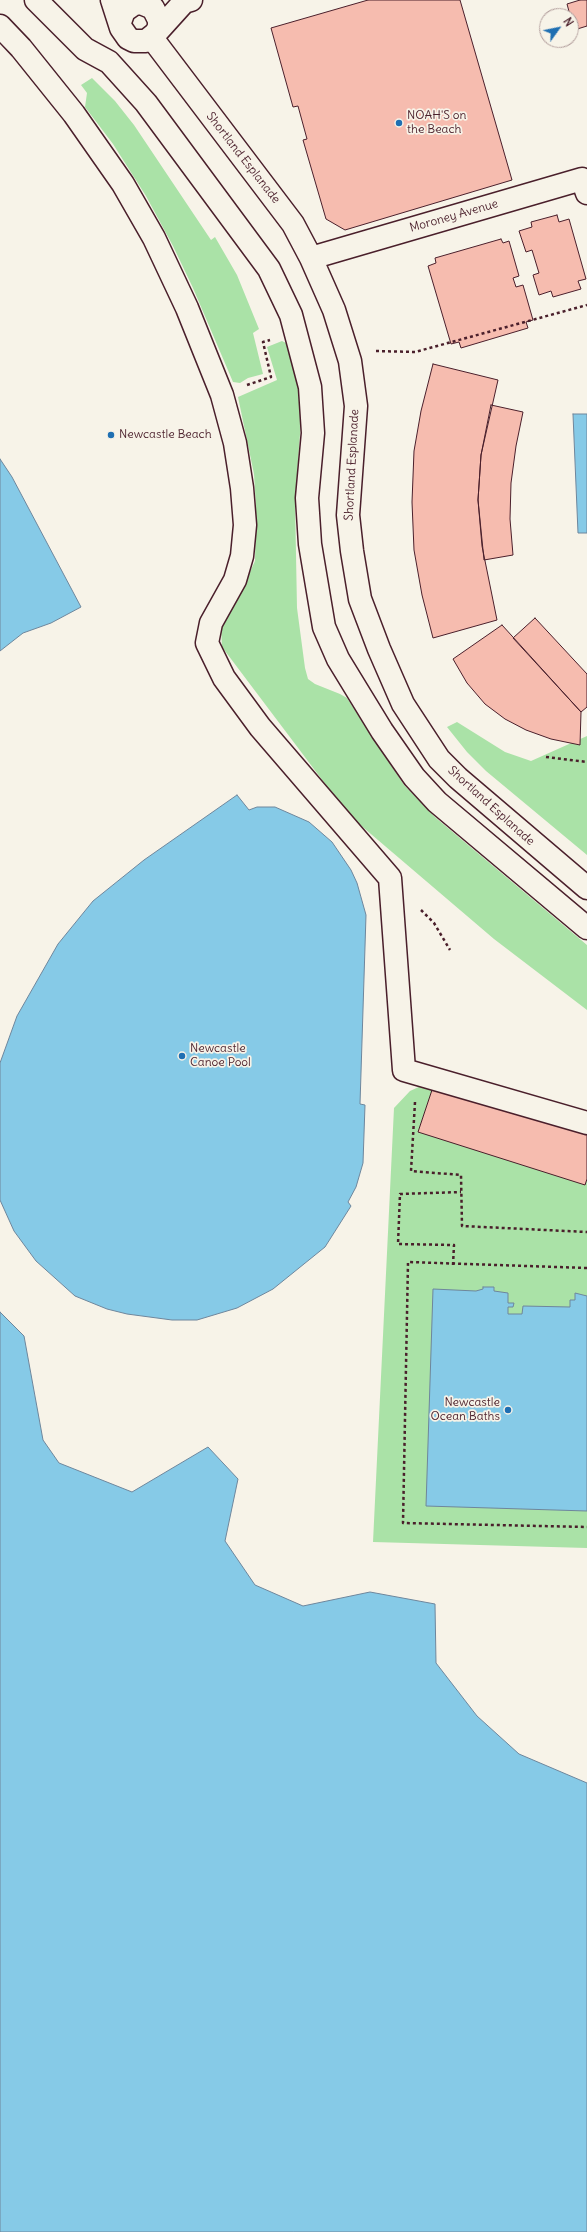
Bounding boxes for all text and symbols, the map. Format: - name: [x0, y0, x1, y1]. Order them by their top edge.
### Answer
- north arrow: [539, 8, 579, 48]
- text: N: [560, 15, 576, 29]
- place label: NOAH'S on the Beach: [407, 109, 466, 137]
- street label: Shortland Esplanade: [203, 110, 283, 206]
- marker: NOAH'S on the Beach: [394, 118, 404, 128]
- street label: Moroney Avenue: [408, 197, 500, 235]
- street label: Shortland Esplanade: [342, 409, 362, 521]
- place label: Newcastle Beach: [119, 428, 212, 442]
- marker: Newcastle Beach: [106, 430, 116, 440]
- street label: Shortland Esplanade: [445, 763, 537, 849]
- place label: Newcastle Canoe Pool: [190, 1042, 251, 1070]
- marker: Newcastle Canoe Pool: [177, 1051, 187, 1061]
- place label: Newcastle Ocean Baths: [431, 1396, 500, 1424]
- marker: Newcastle Ocean Baths: [503, 1405, 513, 1415]

